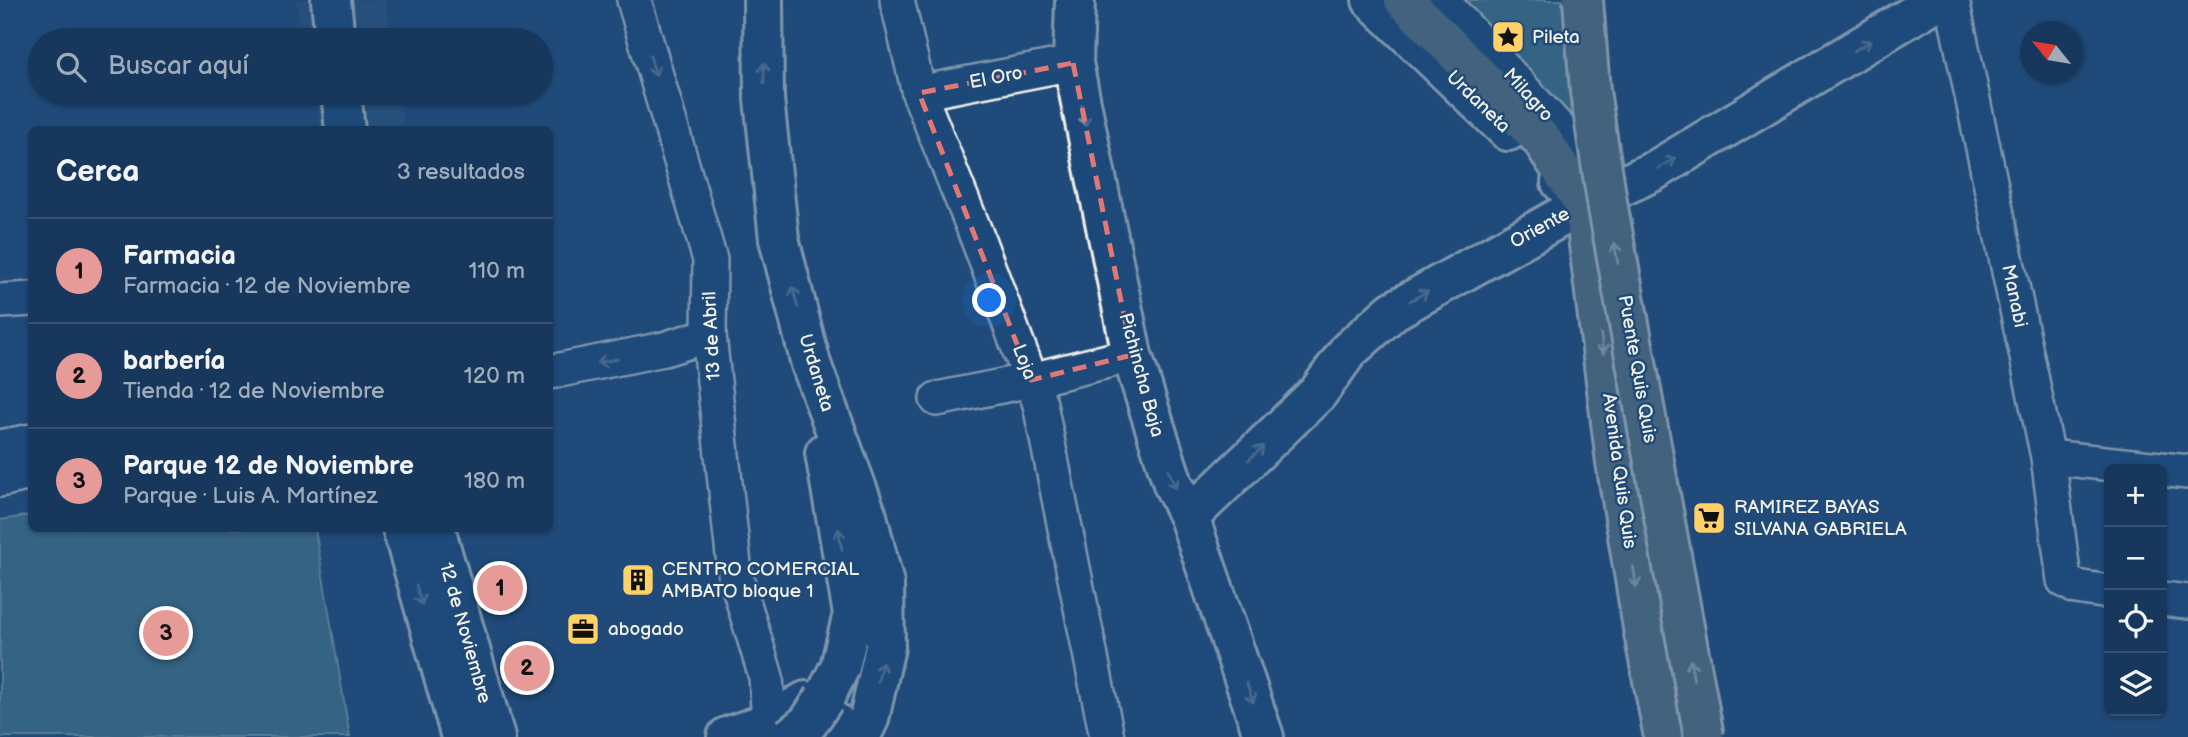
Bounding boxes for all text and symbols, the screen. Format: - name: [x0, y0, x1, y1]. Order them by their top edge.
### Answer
- place icon: Pileta: [1489, 18, 1527, 56]
- north arrow: [2020, 21, 2083, 84]
- place label: Pileta: [1532, 26, 1580, 49]
- search box: [28, 28, 553, 105]
- one-way arrow: [1851, 39, 1871, 53]
- icon: search: [52, 48, 90, 86]
- text: Buscar aquí: [108, 51, 249, 82]
- one-way arrow: [648, 54, 661, 76]
- one-way arrow: [757, 62, 771, 85]
- street label: El Oro: [967, 62, 1025, 94]
- street label: Milagro: [1498, 64, 1558, 126]
- street label: Urdaneta: [1441, 66, 1515, 138]
- one-way arrow: [1077, 104, 1091, 127]
- text: Cerca: [56, 154, 139, 190]
- one-way arrow: [1656, 156, 1676, 170]
- text: 3 resultados: [397, 158, 525, 186]
- street label: Oriente: [1506, 202, 1574, 254]
- text: Farmacia: [123, 241, 236, 272]
- one-way arrow: [1609, 242, 1622, 265]
- text: 1: [74, 257, 84, 285]
- text: 110 m: [468, 257, 525, 285]
- street label: Manabi: [1996, 262, 2032, 330]
- text: Farmacia · 12 de Noviembre: [123, 272, 411, 300]
- your location: [972, 283, 1006, 317]
- one-way arrow: [787, 287, 800, 309]
- one-way arrow: [1408, 289, 1429, 302]
- street label: 13 de Abril: [698, 291, 726, 381]
- street label: Puente Quis Quis: [1613, 293, 1661, 445]
- street label: Pichincha Baja: [1113, 310, 1169, 440]
- street label: Urdaneta: [793, 331, 839, 415]
- one-way arrow: [1595, 333, 1608, 355]
- street label: Loja: [1007, 341, 1041, 383]
- text: barbería: [123, 346, 226, 377]
- one-way arrow: [596, 354, 619, 368]
- text: 2: [72, 362, 86, 390]
- text: 120 m: [464, 362, 525, 390]
- text: Tienda · 12 de Noviembre: [123, 377, 385, 405]
- street label: Avenida Quis Quis: [1597, 392, 1641, 550]
- one-way arrow: [1248, 444, 1265, 461]
- text: Parque 12 de Noviembre: [123, 451, 414, 482]
- map controls: [2104, 464, 2167, 716]
- button: +: [2104, 464, 2167, 527]
- text: 3: [72, 467, 86, 495]
- text: 180 m: [464, 467, 525, 495]
- one-way arrow: [1167, 468, 1179, 490]
- text: Parque · Luis A. Martínez: [123, 482, 378, 510]
- place label: RAMIREZ BAYAS SILVANA GABRIELA: [1734, 496, 1907, 541]
- supermarket icon: RAMIREZ BAYAS SILVANA GABRIELA: [1690, 499, 1728, 537]
- button: −: [2104, 527, 2167, 590]
- one-way arrow: [833, 528, 846, 551]
- place label: CENTRO COMERCIAL AMBATO bloque 1: [662, 558, 859, 603]
- street label: 12 de Noviembre: [434, 560, 496, 706]
- building icon: CENTRO COMERCIAL AMBATO bloque 1: [619, 561, 657, 599]
- pin: 1: [477, 562, 523, 614]
- one-way arrow: [1629, 566, 1642, 588]
- one-way arrow: [414, 583, 427, 605]
- button: locate: [2104, 590, 2167, 653]
- pin: 3: [143, 607, 189, 659]
- office icon: abogado: [564, 610, 602, 648]
- place label: abogado: [608, 618, 684, 641]
- pin: 2: [504, 642, 550, 694]
- button: layers: [2104, 653, 2167, 716]
- one-way arrow: [1685, 659, 1698, 682]
- one-way arrow: [873, 661, 887, 684]
- one-way arrow: [1244, 682, 1257, 704]

